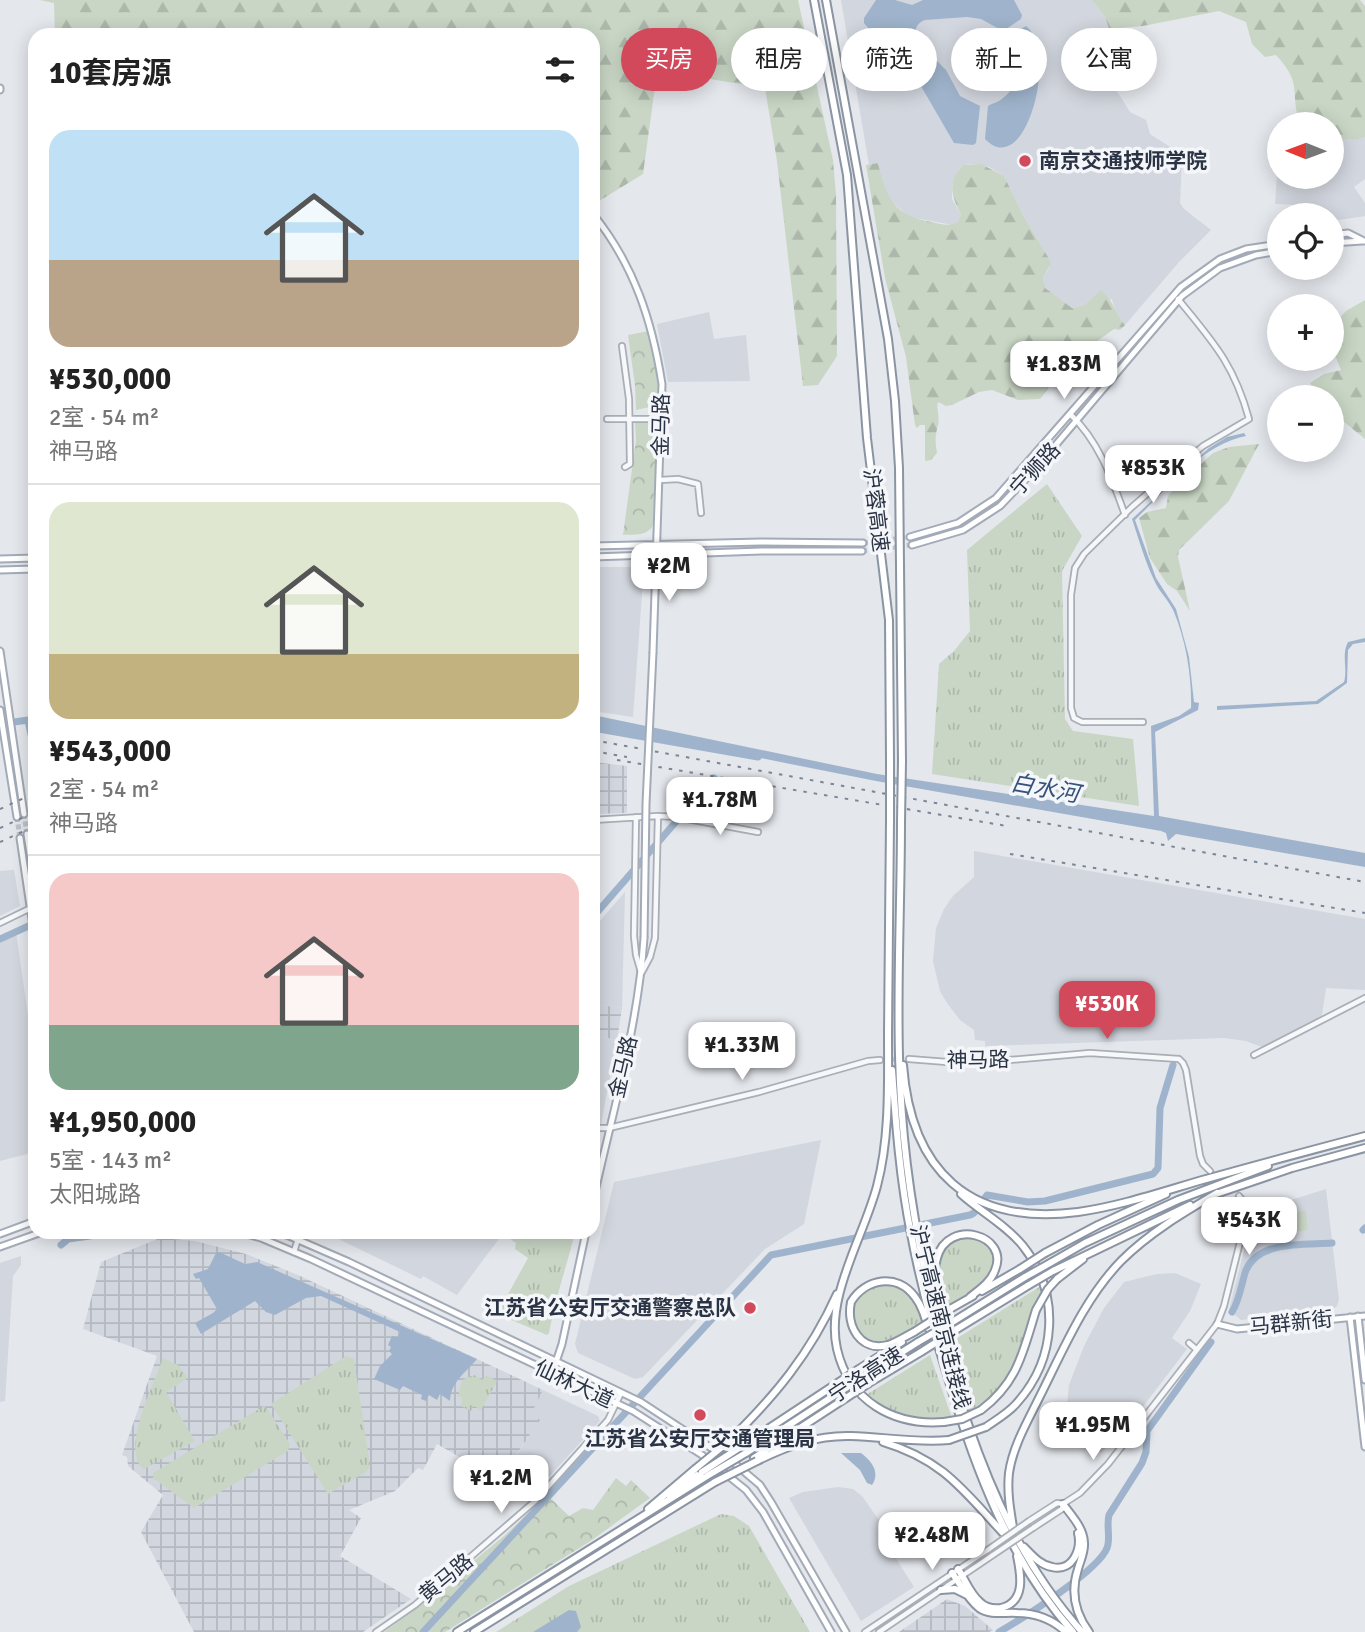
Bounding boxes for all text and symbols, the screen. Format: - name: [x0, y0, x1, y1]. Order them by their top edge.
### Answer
- chip: 买房: [621, 28, 717, 91]
- chip: 租房: [731, 28, 827, 91]
- chip: 筛选: [841, 28, 937, 91]
- chip: 新上: [951, 28, 1047, 91]
- chip: 公寓: [1061, 28, 1157, 91]
- icon: filters: [541, 51, 579, 89]
- text: 10套房源: [49, 55, 171, 92]
- north arrow: [1267, 112, 1344, 189]
- map controls: [1267, 112, 1344, 462]
- place label: 南京交通技师学院: [1039, 148, 1207, 174]
- marker: 南京交通技师学院: [1017, 153, 1033, 169]
- icon: home: [251, 175, 377, 301]
- button: locate: [1267, 203, 1344, 280]
- button: +: [1267, 294, 1344, 371]
- pin: ¥1.83M: [1007, 342, 1121, 401]
- text: ¥1.83M: [1026, 349, 1102, 378]
- text: ¥530,000: [49, 361, 171, 398]
- button: −: [1267, 385, 1344, 462]
- street label: 金马路: [647, 393, 675, 457]
- text: 2室 · 54 m²: [49, 403, 159, 432]
- text: 神马路: [49, 437, 118, 466]
- street label: 宁狮路: [1004, 437, 1066, 501]
- pin: ¥853K: [1104, 446, 1202, 505]
- text: ¥853K: [1121, 453, 1185, 482]
- street label: 沪蓉高速: [858, 467, 894, 553]
- pin: ¥2M: [635, 544, 703, 603]
- icon: home: [251, 547, 377, 673]
- text: ¥2M: [647, 551, 691, 580]
- text: ¥543,000: [49, 733, 171, 770]
- water label: 白水河: [1008, 768, 1085, 809]
- text: 2室 · 54 m²: [49, 775, 159, 804]
- pin: ¥1.78M: [663, 778, 777, 837]
- text: ¥1.78M: [682, 785, 758, 814]
- text: 神马路: [49, 809, 118, 838]
- icon: home: [251, 918, 377, 1044]
- pin: ¥530K: [1058, 982, 1156, 1041]
- text: ¥530K: [1075, 989, 1139, 1018]
- pin: ¥1.33M: [685, 1023, 799, 1082]
- text: ¥1.33M: [704, 1030, 780, 1059]
- street label: 金马路: [603, 1033, 643, 1101]
- street label: 神马路: [946, 1046, 1010, 1074]
- text: ¥1,950,000: [49, 1104, 196, 1141]
- text: 5室 · 143 m²: [49, 1146, 172, 1175]
- text: 太阳城路: [49, 1180, 141, 1209]
- pin: ¥543K: [1200, 1198, 1298, 1257]
- text: ¥543K: [1217, 1205, 1281, 1234]
- street label: 沪宁高速南京连接线: [905, 1222, 975, 1412]
- place label: 江苏省公安厅交通警察总队: [484, 1295, 736, 1321]
- marker: 江苏省公安厅交通警察总队: [742, 1300, 758, 1316]
- street label: 马群新街: [1248, 1306, 1334, 1340]
- street label: 宁洛高速: [824, 1341, 908, 1409]
- street label: 仙林大道: [530, 1354, 618, 1414]
- pin: ¥1.95M: [1036, 1402, 1150, 1462]
- marker: 江苏省公安厅交通管理局: [692, 1407, 708, 1423]
- text: ¥1.95M: [1055, 1410, 1131, 1439]
- place label: 江苏省公安厅交通管理局: [585, 1426, 816, 1452]
- pin: ¥1.2M: [452, 1456, 550, 1515]
- text: ¥1.2M: [469, 1463, 533, 1492]
- pin: ¥2.48M: [875, 1512, 989, 1572]
- text: ¥2.48M: [894, 1520, 970, 1549]
- street label: 黄马路: [414, 1548, 478, 1608]

